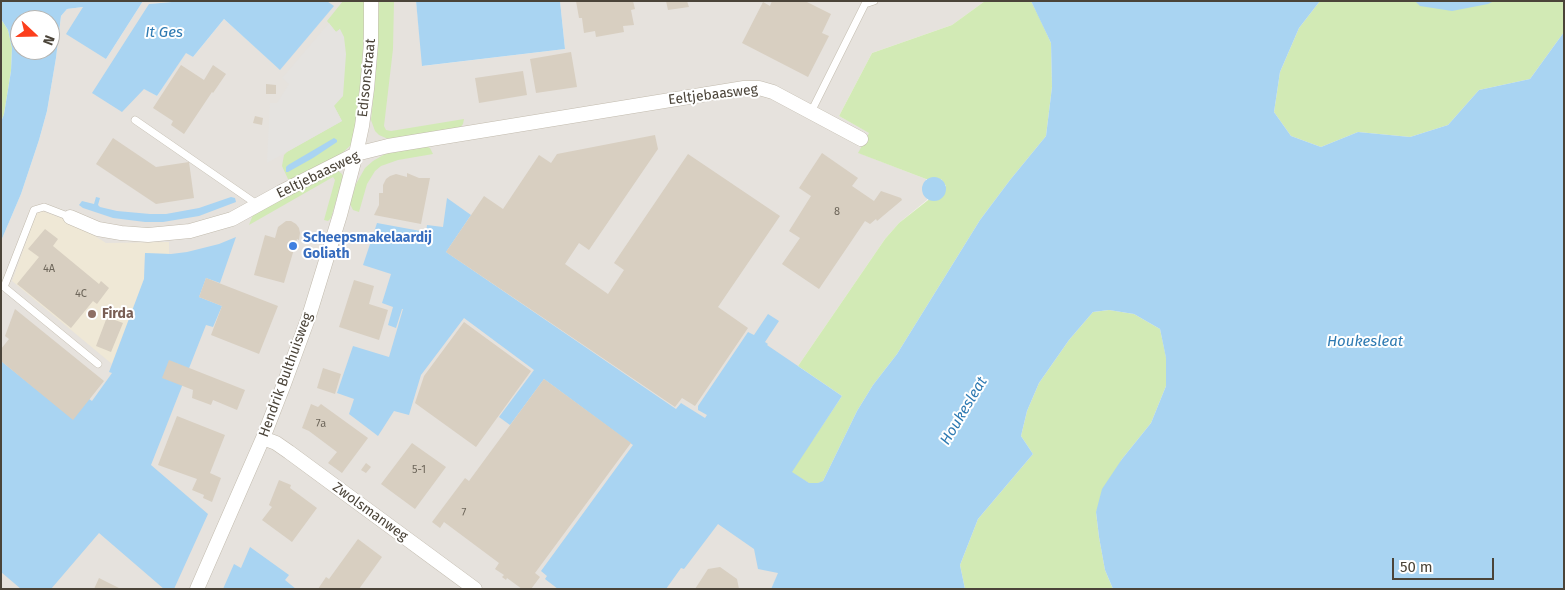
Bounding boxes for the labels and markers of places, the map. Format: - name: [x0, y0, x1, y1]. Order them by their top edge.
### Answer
- place label: Scheepsmakelaardij Goliath: [303, 230, 432, 262]
- marker: Scheepsmakelaardij Goliath: [287, 240, 299, 252]
- place label: Firda: [102, 306, 134, 322]
- marker: Firda: [86, 308, 98, 320]

